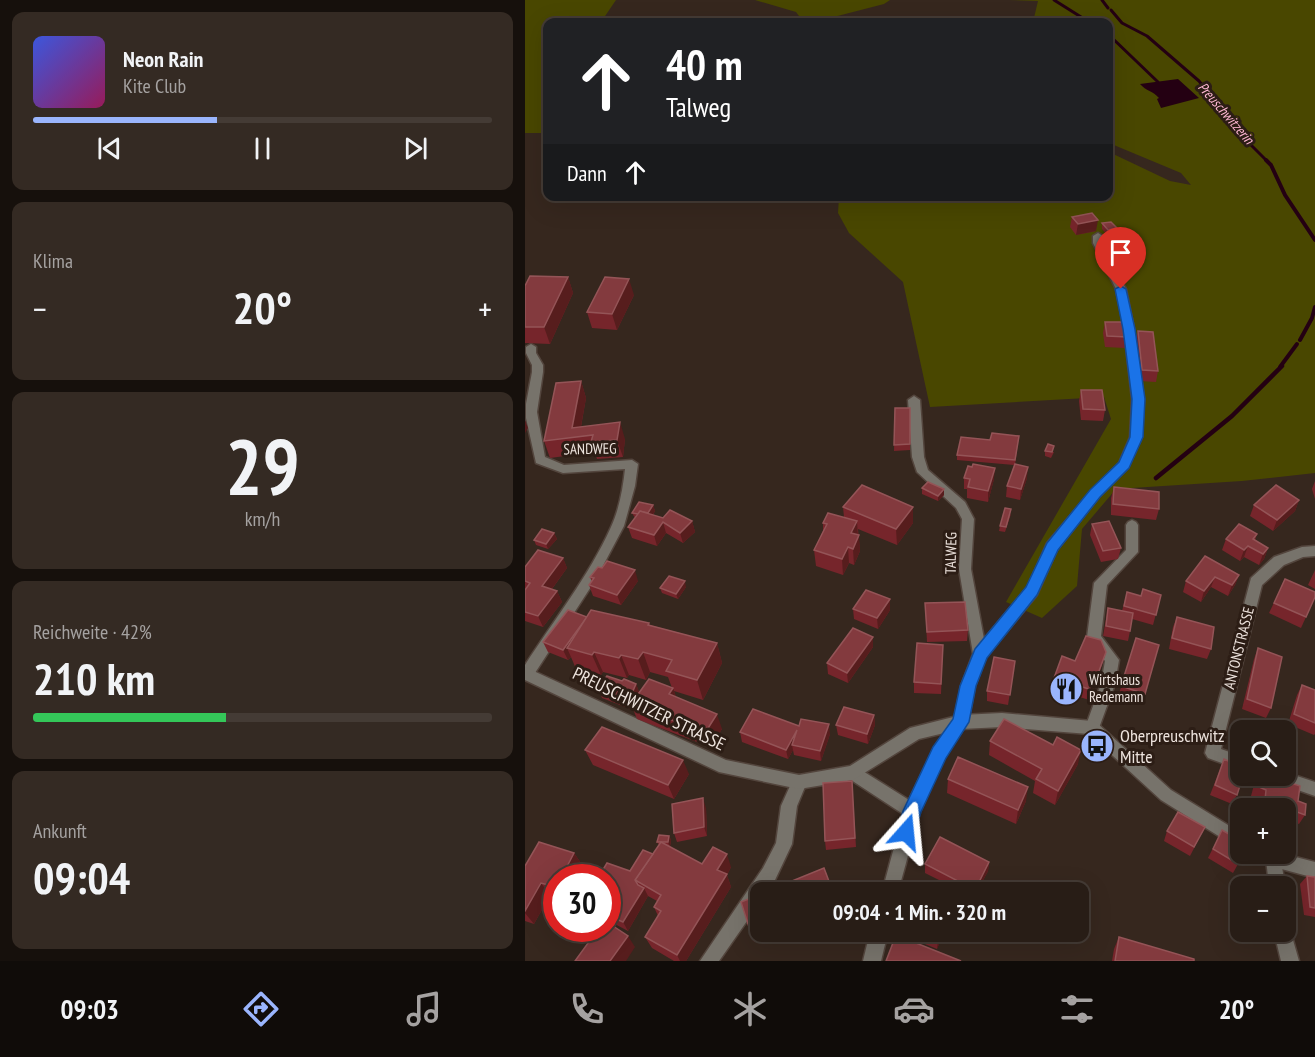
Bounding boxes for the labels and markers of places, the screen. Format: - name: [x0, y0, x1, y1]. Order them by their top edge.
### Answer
- pin: [1095, 227, 1146, 289]
- place label: Wirtshaus Redemann: [1089, 670, 1143, 706]
- restaurant icon: Wirtshaus Redemann: [1048, 671, 1084, 707]
- place label: Oberpreuschwitz Mitte: [1120, 724, 1224, 768]
- bus stop icon: Oberpreuschwitz Mitte: [1079, 728, 1115, 764]

